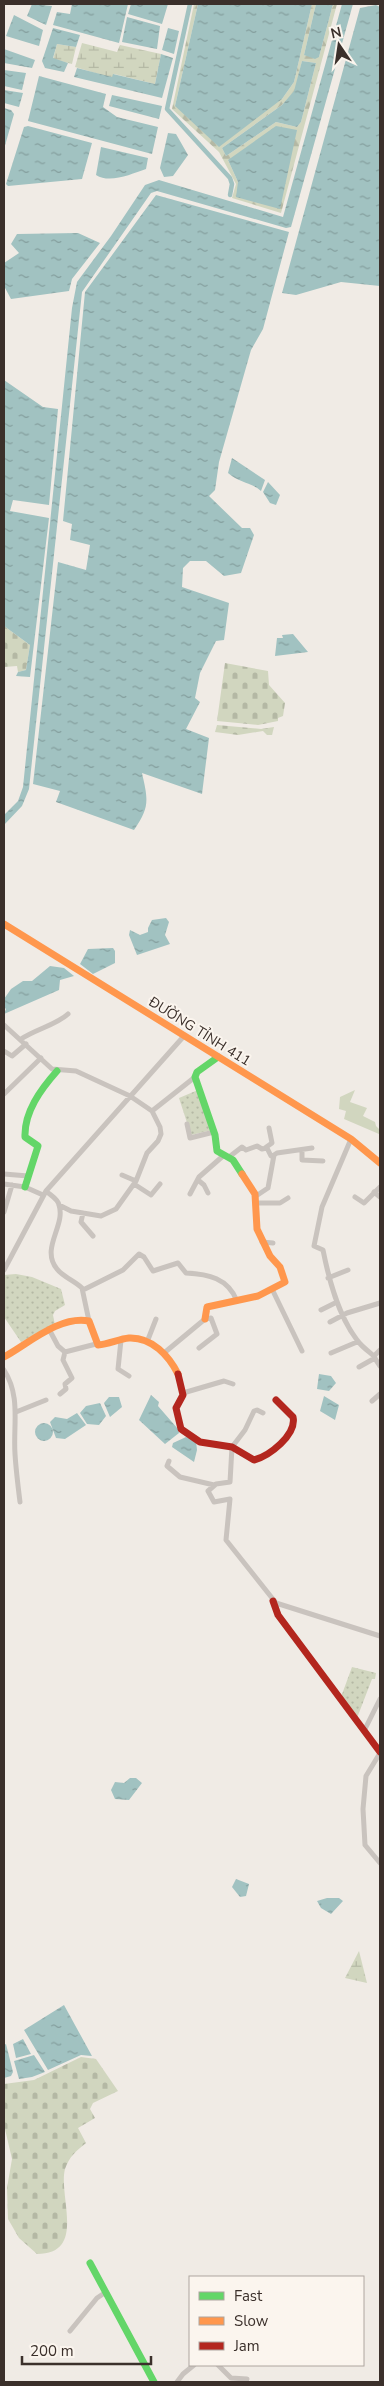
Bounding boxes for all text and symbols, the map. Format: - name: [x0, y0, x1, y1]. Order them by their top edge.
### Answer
- north arrow: [314, 20, 364, 70]
- text: N: [329, 22, 343, 43]
- street label: ĐƯỜNG TỈNH 411: [144, 992, 254, 1071]
- legend: [189, 2276, 364, 2366]
- text: Fast: [234, 2286, 263, 2306]
- text: Slow: [234, 2311, 269, 2331]
- scale bar: [22, 2334, 151, 2366]
- text: Jam: [233, 2336, 260, 2356]
- text: 200 m: [30, 2341, 74, 2361]

